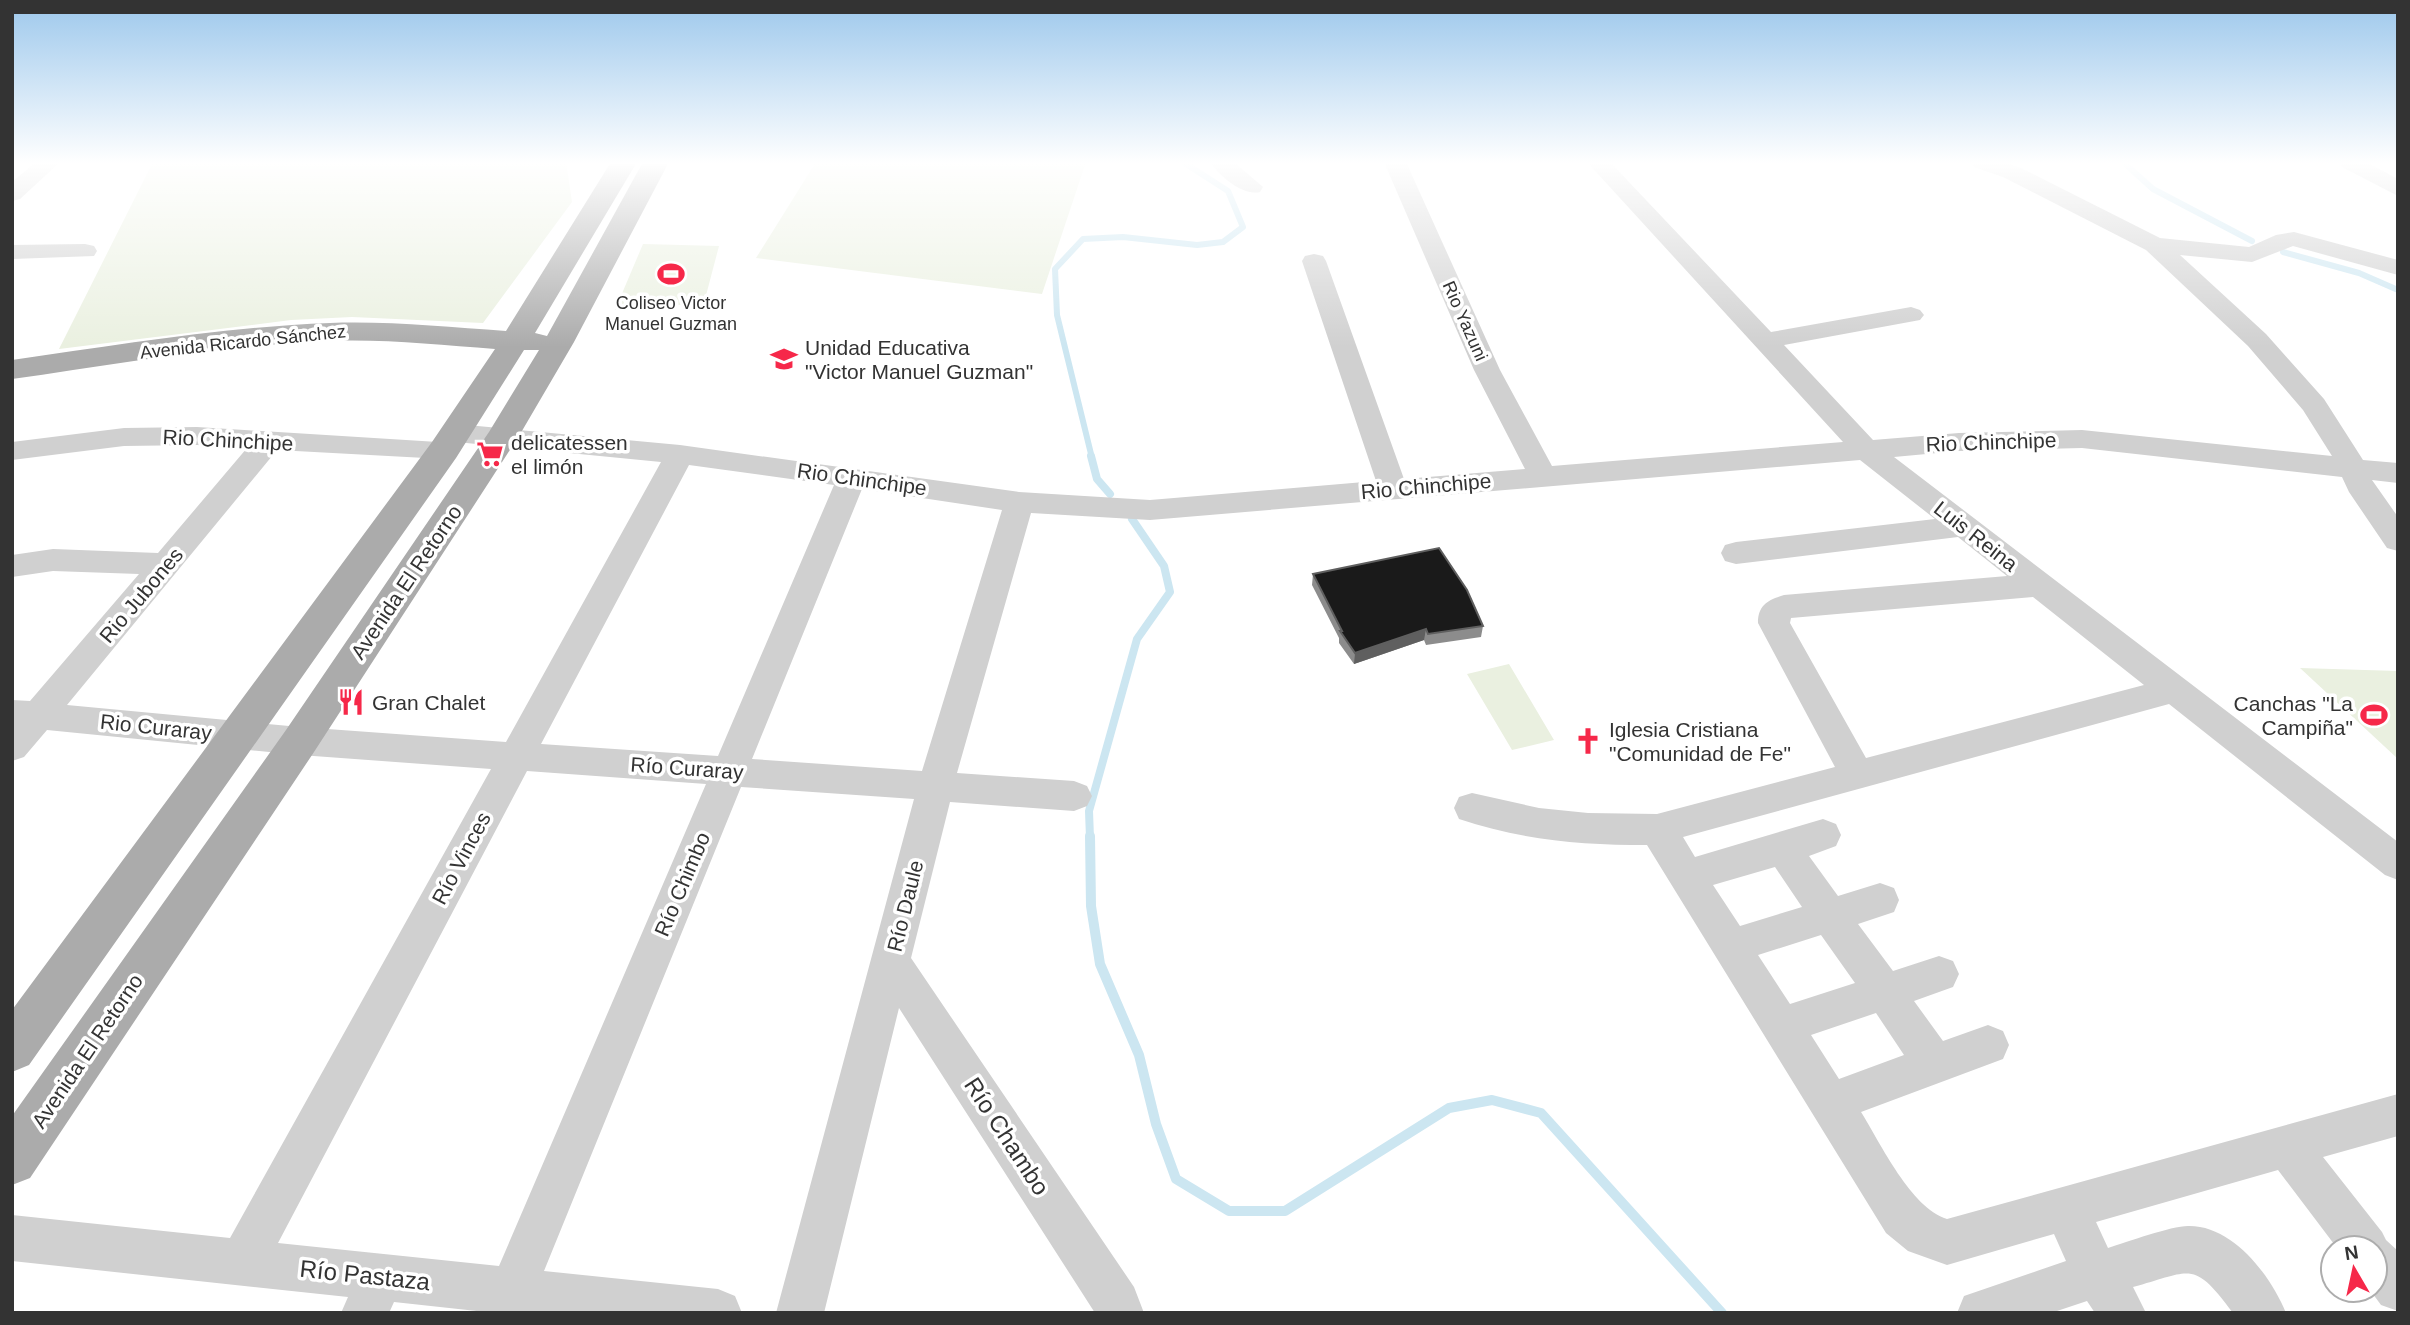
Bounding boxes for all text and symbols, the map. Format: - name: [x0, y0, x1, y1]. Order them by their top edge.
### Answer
- sports icon: Coliseo Victor Manuel Guzman: [656, 259, 686, 289]
- street label: Rio Yazuni: [1438, 278, 1492, 364]
- place label: Coliseo Victor Manuel Guzman: [605, 293, 737, 334]
- street label: Avenida Ricardo Sánchez: [139, 321, 347, 363]
- place label: Unidad Educativa "Victor Manuel Guzman": [805, 336, 1033, 383]
- school or university icon: Unidad Educativa "Victor Manuel Guzman": [769, 344, 799, 374]
- street label: Rio Chinchipe: [162, 425, 294, 455]
- street label: Rio Chinchipe: [1925, 428, 2057, 456]
- place label: delicatessen el limón: [511, 431, 628, 478]
- supermarket icon: delicatessen el limón: [475, 439, 505, 469]
- street label: Rio Chinchipe: [796, 459, 928, 499]
- street label: Rio Chinchipe: [1360, 469, 1492, 503]
- street label: Luis Reina: [1930, 496, 2022, 576]
- street label: Avenida El Retorno: [346, 501, 466, 663]
- street label: Rio Jubones: [95, 543, 187, 647]
- restaurant icon: Gran Chalet: [336, 687, 366, 717]
- place label: Gran Chalet: [372, 691, 485, 714]
- place label: Canchas "La Campiña": [2233, 692, 2353, 739]
- sports icon: Canchas "La Campiña": [2359, 700, 2389, 730]
- street label: Rio Curaray: [99, 710, 213, 744]
- place label: Iglesia Cristiana "Comunidad de Fe": [1609, 718, 1791, 765]
- church icon: Iglesia Cristiana "Comunidad de Fe": [1573, 726, 1603, 756]
- street label: Río Curaray: [630, 753, 745, 783]
- street label: Río Vinces: [427, 808, 495, 908]
- street label: Río Chimbo: [650, 828, 714, 940]
- street label: Río Daule: [883, 858, 927, 954]
- street label: Avenida El Retorno: [27, 970, 147, 1132]
- street label: Río Chambo: [959, 1072, 1055, 1200]
- north arrow: [2319, 1234, 2389, 1304]
- text: N: [2343, 1241, 2360, 1264]
- street label: Río Pastaza: [299, 1255, 432, 1295]

